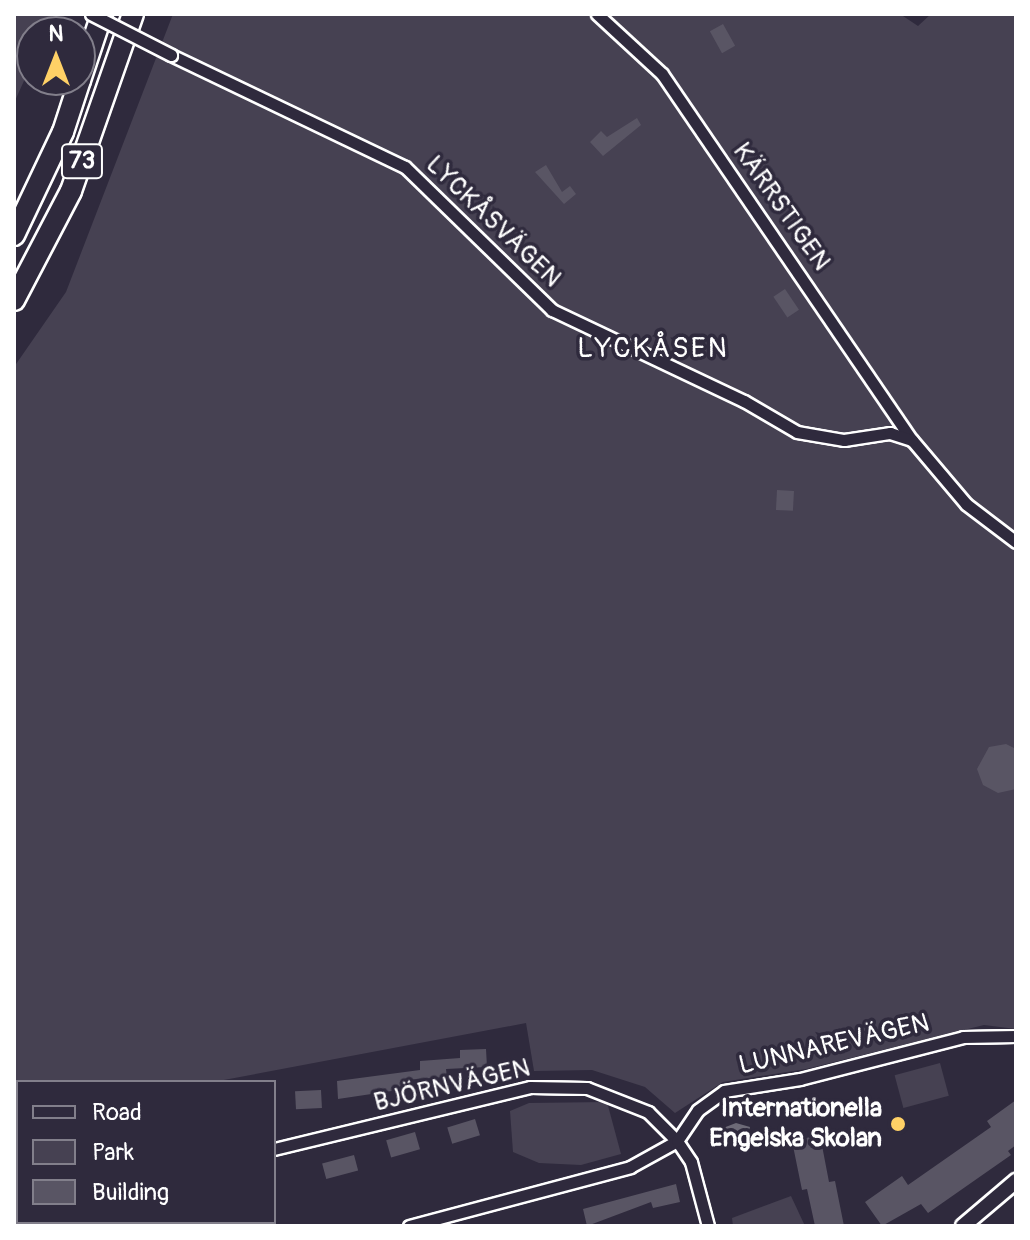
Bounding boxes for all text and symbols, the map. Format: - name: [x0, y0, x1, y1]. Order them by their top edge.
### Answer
- north arrow: [16, 16, 96, 96]
- text: N: [49, 20, 63, 48]
- street label: KÄRRSTIGEN: [725, 137, 837, 277]
- road number: 73: [60, 141, 104, 181]
- street label: LYCKÅSVÄGEN: [419, 150, 567, 294]
- district label: LYCKÅSEN: [577, 332, 729, 366]
- street label: LUNNAREVÄGEN: [736, 1008, 932, 1082]
- street label: BJÖRNVÄGEN: [371, 1053, 533, 1119]
- legend: [16, 1080, 276, 1224]
- place label: Internationella Engelska Skolan: [709, 1093, 882, 1154]
- text: Road: [92, 1098, 142, 1127]
- marker: Internationella Engelska Skolan: [889, 1115, 907, 1133]
- text: Park: [92, 1138, 134, 1167]
- text: Building: [92, 1178, 169, 1207]

